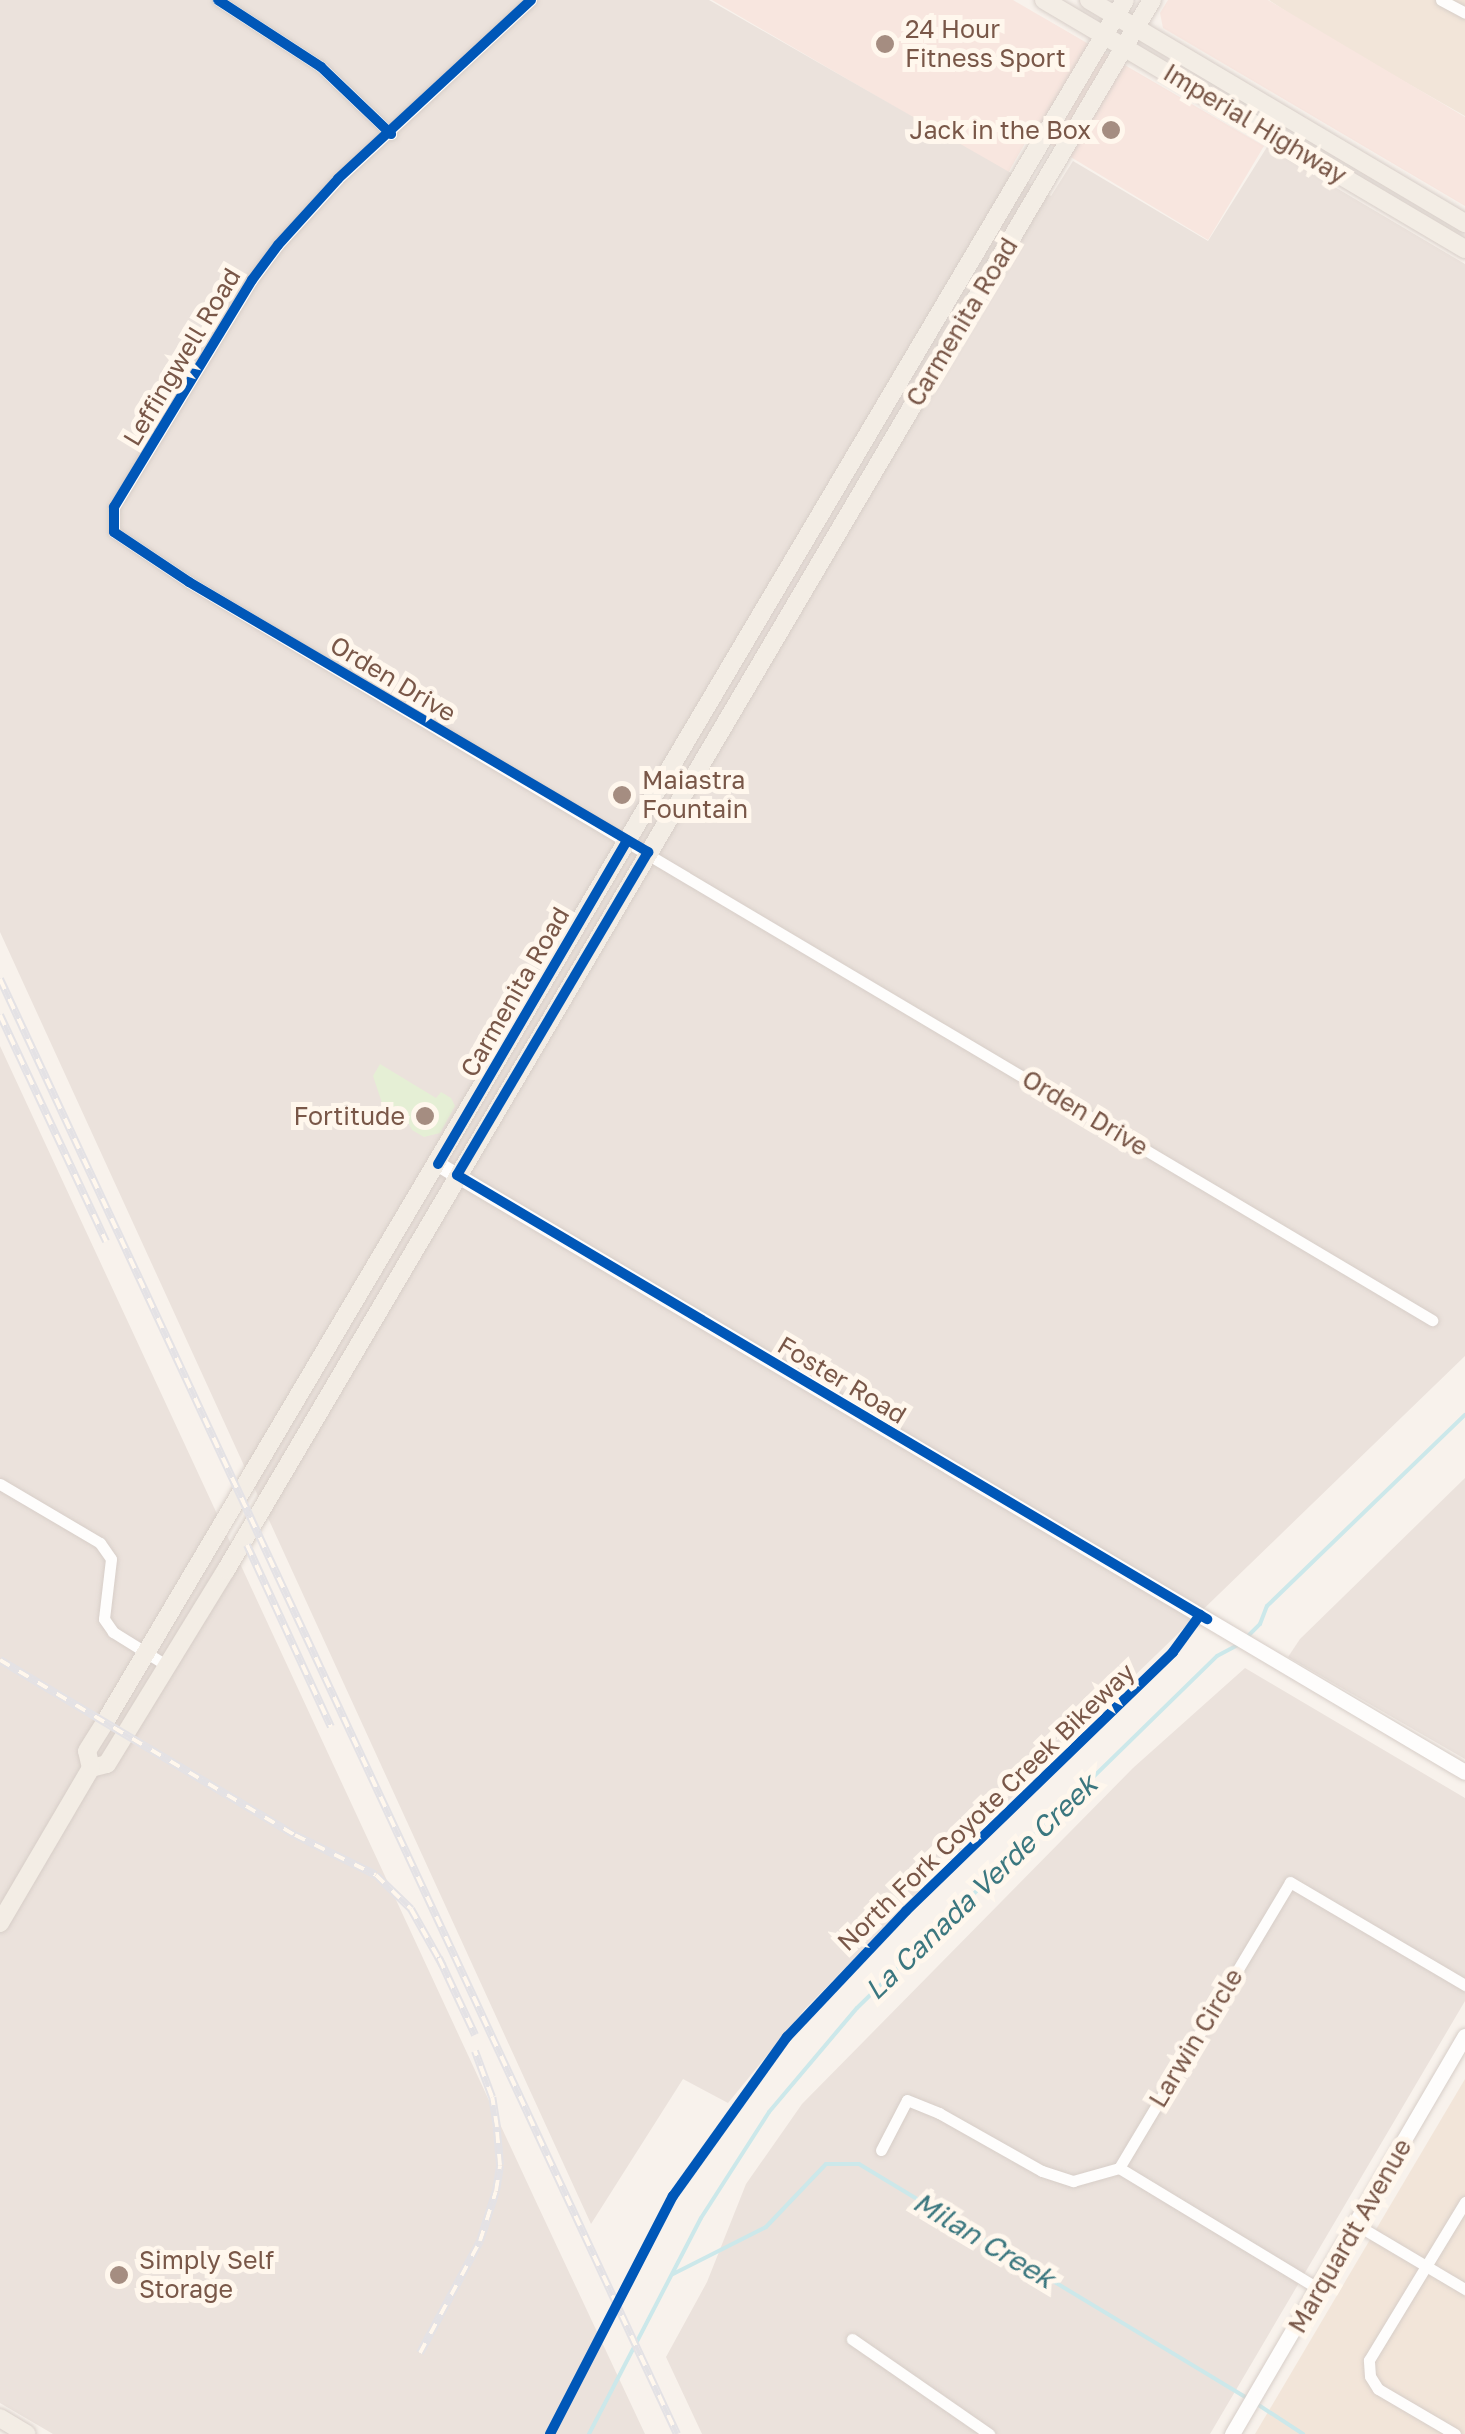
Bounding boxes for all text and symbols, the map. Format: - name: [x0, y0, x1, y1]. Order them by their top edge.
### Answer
- place label: 24 Hour Fitness Sport: [905, 15, 1066, 74]
- marker: 24 Hour Fitness Sport: [874, 33, 896, 55]
- street label: Imperial Highway: [1158, 58, 1352, 190]
- place label: Jack in the Box: [910, 115, 1091, 145]
- marker: Jack in the Box: [1100, 119, 1122, 141]
- street label: Carmenita Road: [900, 232, 1024, 412]
- street label: Leffingwell Road: [117, 263, 247, 451]
- street label: Orden Drive: [325, 630, 461, 728]
- place label: Maiastra Fountain: [642, 766, 748, 825]
- marker: Maiastra Fountain: [611, 784, 633, 806]
- street label: Carmenita Road: [454, 902, 576, 1082]
- street label: Orden Drive: [1017, 1064, 1153, 1162]
- place label: Fortitude: [293, 1101, 405, 1131]
- marker: Fortitude: [414, 1105, 436, 1127]
- street label: Foster Road: [772, 1330, 912, 1430]
- street label: North Fork Coyote Creek Bikeway: [831, 1657, 1141, 1957]
- water label: La Canada Verde Creek: [858, 1767, 1104, 2007]
- street label: Larwin Circle: [1143, 1963, 1249, 2113]
- street label: Marquardt Avenue: [1282, 2134, 1418, 2338]
- water label: Milan Creek: [907, 2185, 1061, 2295]
- place label: Simply Self Storage: [139, 2246, 274, 2305]
- marker: Simply Self Storage: [108, 2264, 130, 2286]

